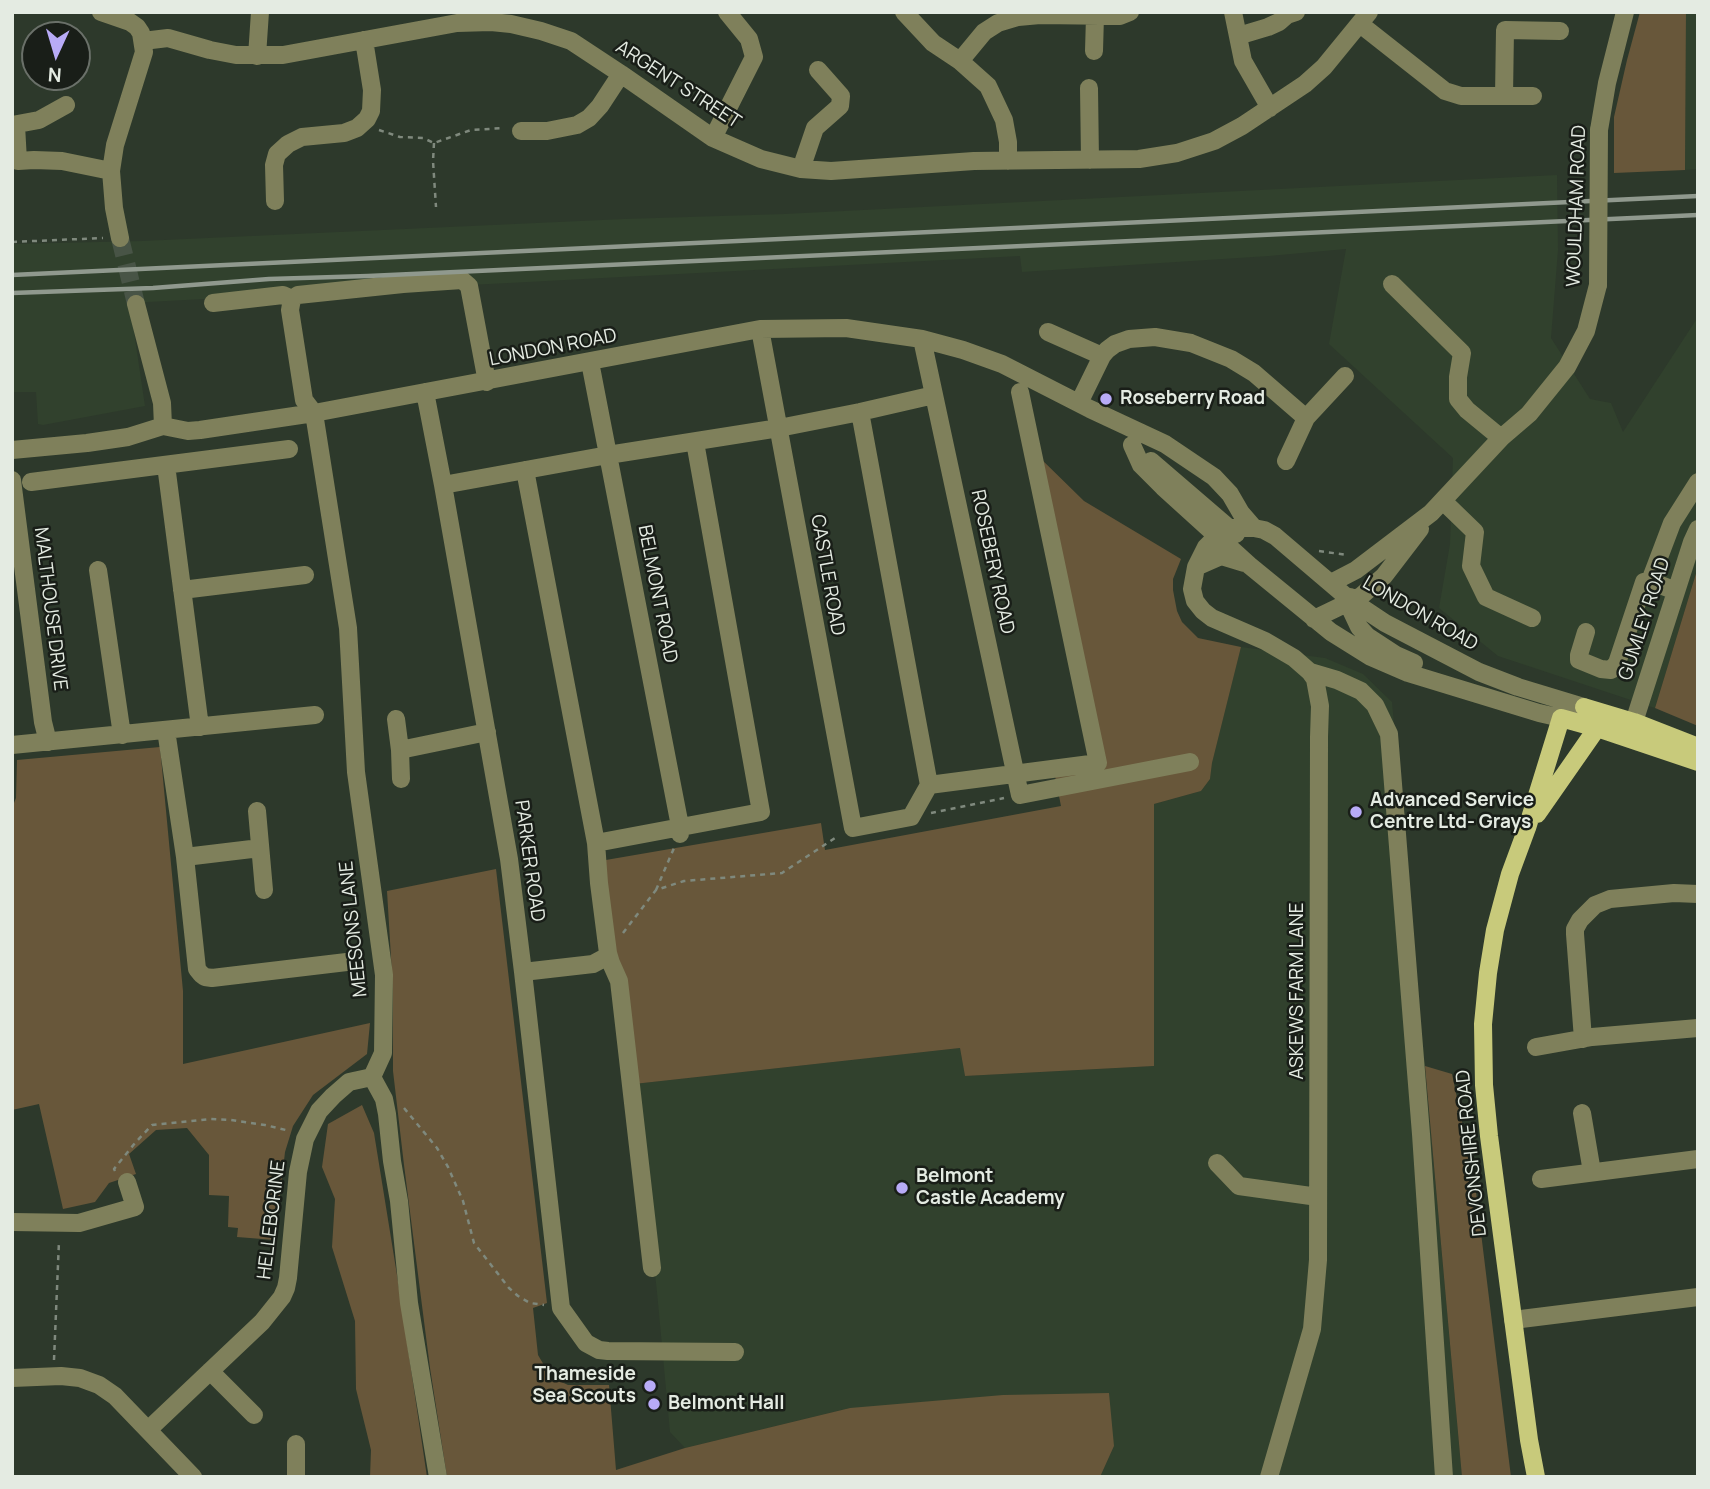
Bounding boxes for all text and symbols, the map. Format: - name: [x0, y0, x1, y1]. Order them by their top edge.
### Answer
- north arrow: [21, 21, 91, 91]
- street label: ARGENT STREET: [611, 36, 745, 134]
- text: N: [47, 62, 62, 88]
- street label: WOULDHAM ROAD: [1563, 125, 1591, 287]
- street label: LONDON ROAD: [487, 324, 619, 372]
- place label: Roseberry Road: [1120, 388, 1265, 410]
- marker: Roseberry Road: [1098, 391, 1114, 407]
- street label: ROSEBERY ROAD: [966, 488, 1018, 636]
- street label: CASTLE ROAD: [805, 513, 849, 637]
- street label: BELMONT ROAD: [632, 523, 682, 665]
- street label: MALTHOUSE DRIVE: [29, 526, 71, 692]
- street label: GUMLEY ROAD: [1614, 555, 1676, 683]
- street label: LONDON ROAD: [1358, 572, 1482, 656]
- place label: Advanced Service Centre Ltd- Grays: [1370, 790, 1534, 834]
- street label: PARKER ROAD: [509, 799, 549, 923]
- marker: Advanced Service Centre Ltd- Grays: [1348, 804, 1364, 820]
- street label: MEESONS LANE: [336, 860, 372, 998]
- street label: ASKEWS FARM LANE: [1287, 902, 1309, 1080]
- street label: DEVONSHIRE ROAD: [1452, 1069, 1492, 1237]
- street label: HELLEBORINE: [253, 1159, 291, 1281]
- place label: Belmont Castle Academy: [916, 1166, 1065, 1210]
- marker: Belmont Castle Academy: [894, 1180, 910, 1196]
- place label: Thameside Sea Scouts: [532, 1364, 636, 1408]
- marker: Thameside Sea Scouts: [642, 1378, 658, 1394]
- place label: Belmont Hall: [668, 1393, 785, 1415]
- marker: Belmont Hall: [646, 1396, 662, 1412]

